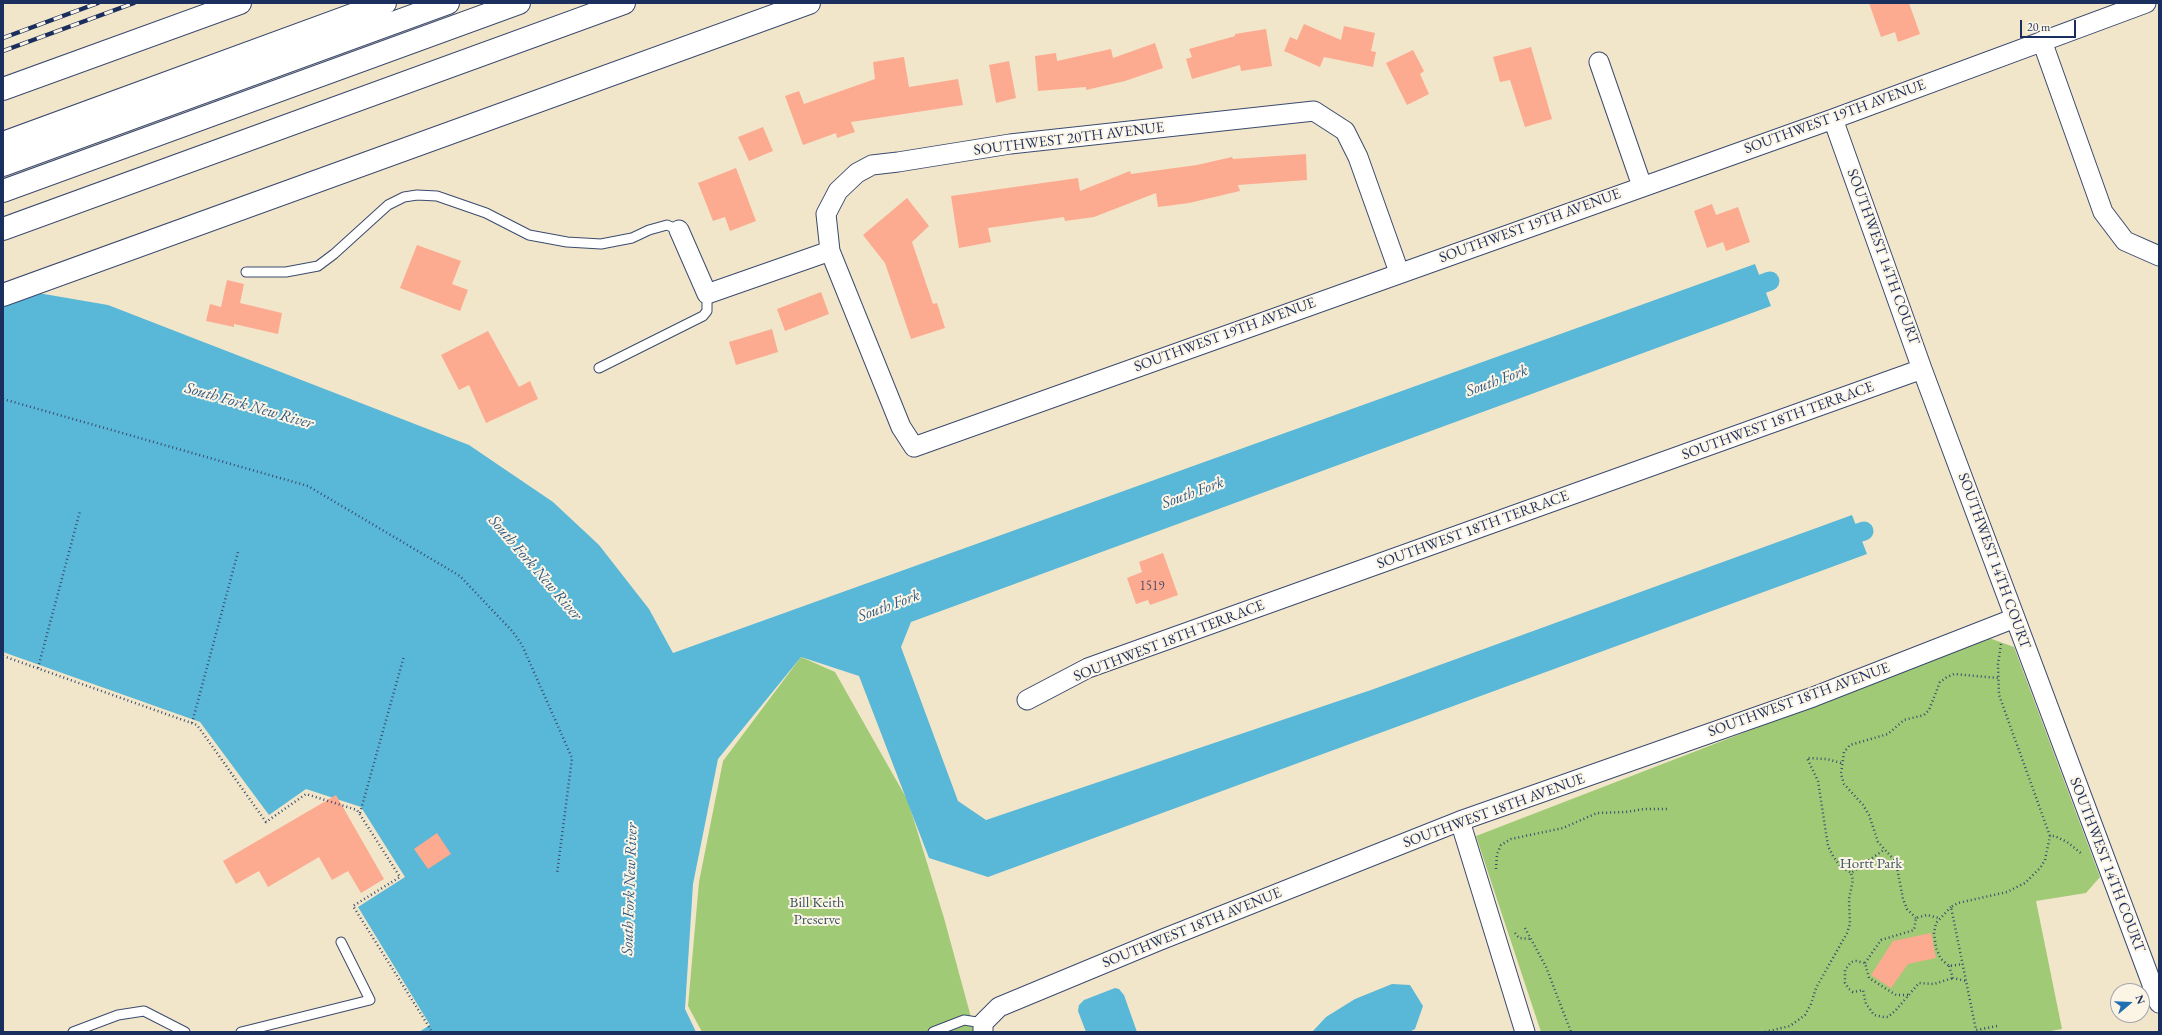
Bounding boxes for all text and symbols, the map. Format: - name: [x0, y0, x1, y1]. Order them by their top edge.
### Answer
- scale bar: [2022, 12, 2078, 38]
- text: 20 m: [2027, 19, 2050, 35]
- street label: SOUTHWEST 19TH AVENUE: [1742, 76, 1928, 158]
- street label: SOUTHWEST 20TH AVENUE: [973, 118, 1165, 160]
- street label: SOUTHWEST 14TH COURT: [1843, 167, 1923, 347]
- street label: SOUTHWEST 19TH AVENUE: [1437, 185, 1623, 267]
- street label: SOUTHWEST 19TH AVENUE: [1132, 294, 1318, 376]
- water label: South Fork: [1463, 361, 1531, 401]
- street label: SOUTHWEST 18TH TERRACE: [1680, 378, 1876, 464]
- water label: South Fork New River: [183, 379, 315, 433]
- street label: SOUTHWEST 14TH COURT: [1954, 471, 2034, 651]
- water label: South Fork: [1159, 473, 1227, 513]
- street label: SOUTHWEST 18TH TERRACE: [1375, 487, 1571, 573]
- water label: South Fork New River: [484, 512, 586, 624]
- house number: 1519: [1140, 578, 1164, 594]
- water label: South Fork: [855, 586, 923, 626]
- street label: SOUTHWEST 18TH TERRACE: [1071, 596, 1267, 686]
- street label: SOUTHWEST 18TH AVENUE: [1706, 659, 1892, 741]
- street label: SOUTHWEST 18TH AVENUE: [1401, 770, 1587, 852]
- street label: SOUTHWEST 14TH COURT: [2065, 775, 2149, 955]
- water label: South Fork New River: [618, 822, 642, 956]
- park label: Hortt Park: [1840, 855, 1902, 873]
- street label: SOUTHWEST 18TH AVENUE: [1100, 884, 1284, 972]
- park label: Bill Keith Preserve: [790, 894, 844, 929]
- north arrow: [2110, 983, 2150, 1023]
- text: N: [2132, 993, 2148, 1006]

